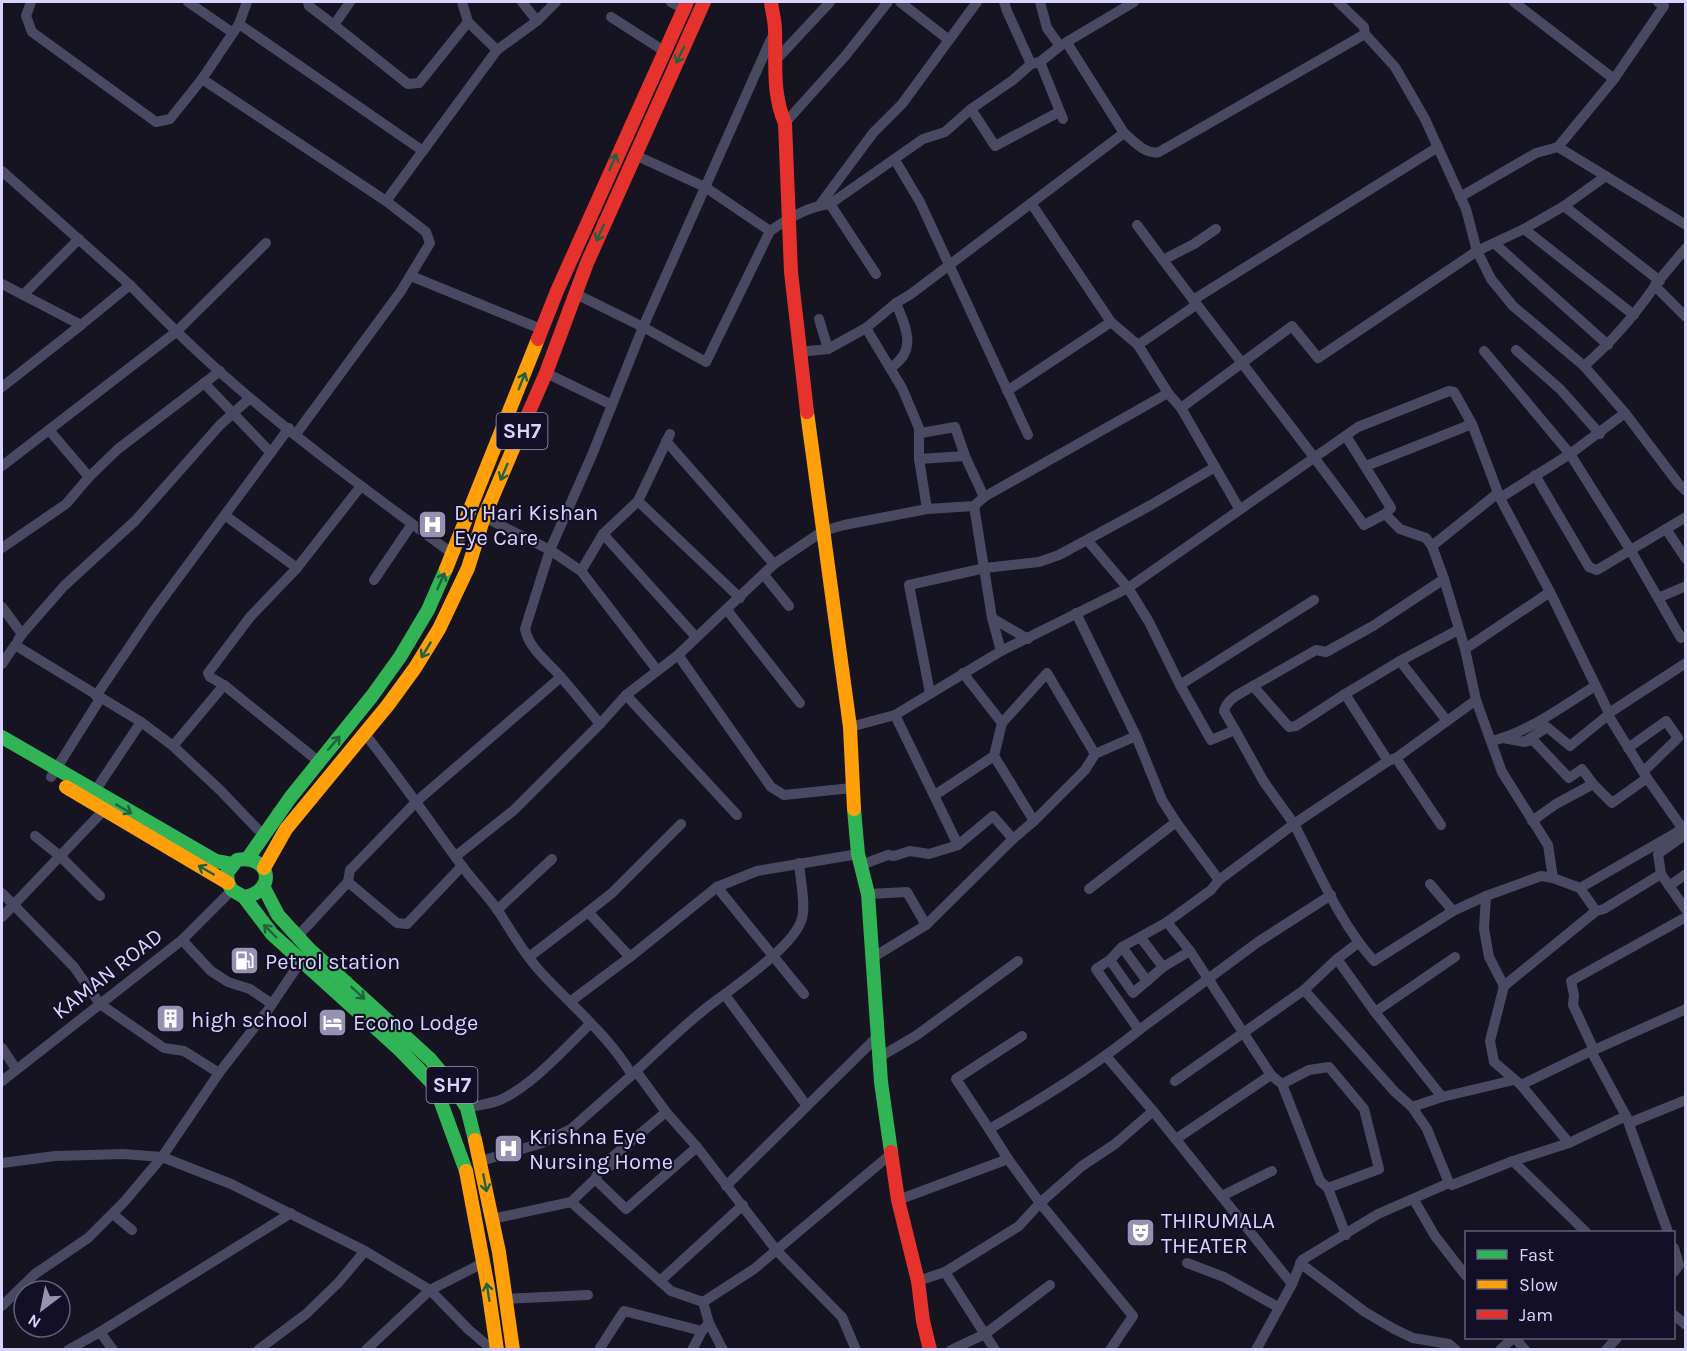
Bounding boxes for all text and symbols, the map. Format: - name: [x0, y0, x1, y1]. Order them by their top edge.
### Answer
- one-way arrow: [674, 46, 686, 64]
- one-way arrow: [608, 153, 619, 172]
- one-way arrow: [594, 223, 605, 241]
- one-way arrow: [517, 372, 528, 390]
- road number: SH7: [496, 413, 548, 449]
- one-way arrow: [498, 462, 509, 481]
- place label: Dr Hari Kishan Eye Care: [454, 500, 598, 551]
- hospital icon: Dr Hari Kishan Eye Care: [417, 509, 449, 541]
- one-way arrow: [436, 572, 447, 591]
- one-way arrow: [419, 641, 431, 658]
- one-way arrow: [327, 736, 341, 751]
- one-way arrow: [116, 803, 133, 815]
- one-way arrow: [198, 864, 215, 876]
- street label: KAMAN ROAD: [47, 923, 168, 1025]
- one-way arrow: [262, 924, 277, 939]
- fuel station icon: Petrol station: [228, 945, 260, 977]
- place label: Petrol station: [265, 949, 400, 975]
- one-way arrow: [350, 986, 365, 1000]
- building icon: high school: [154, 1003, 186, 1035]
- hotel icon: Econo Lodge: [316, 1006, 348, 1038]
- place label: high school: [191, 1007, 308, 1033]
- place label: Econo Lodge: [353, 1010, 478, 1036]
- road number: SH7: [426, 1067, 478, 1103]
- place label: Krishna Eye Nursing Home: [529, 1124, 673, 1175]
- hospital icon: Krishna Eye Nursing Home: [492, 1133, 524, 1165]
- one-way arrow: [480, 1173, 491, 1192]
- place label: THIRUMALA THEATER: [1161, 1208, 1275, 1259]
- theatre icon: THIRUMALA THEATER: [1124, 1217, 1156, 1249]
- legend: [1465, 1231, 1675, 1339]
- text: Fast: [1519, 1244, 1554, 1266]
- text: Slow: [1519, 1274, 1558, 1296]
- north arrow: [12, 1279, 72, 1339]
- one-way arrow: [483, 1282, 494, 1302]
- text: Jam: [1519, 1304, 1553, 1326]
- text: N: [24, 1310, 44, 1332]

